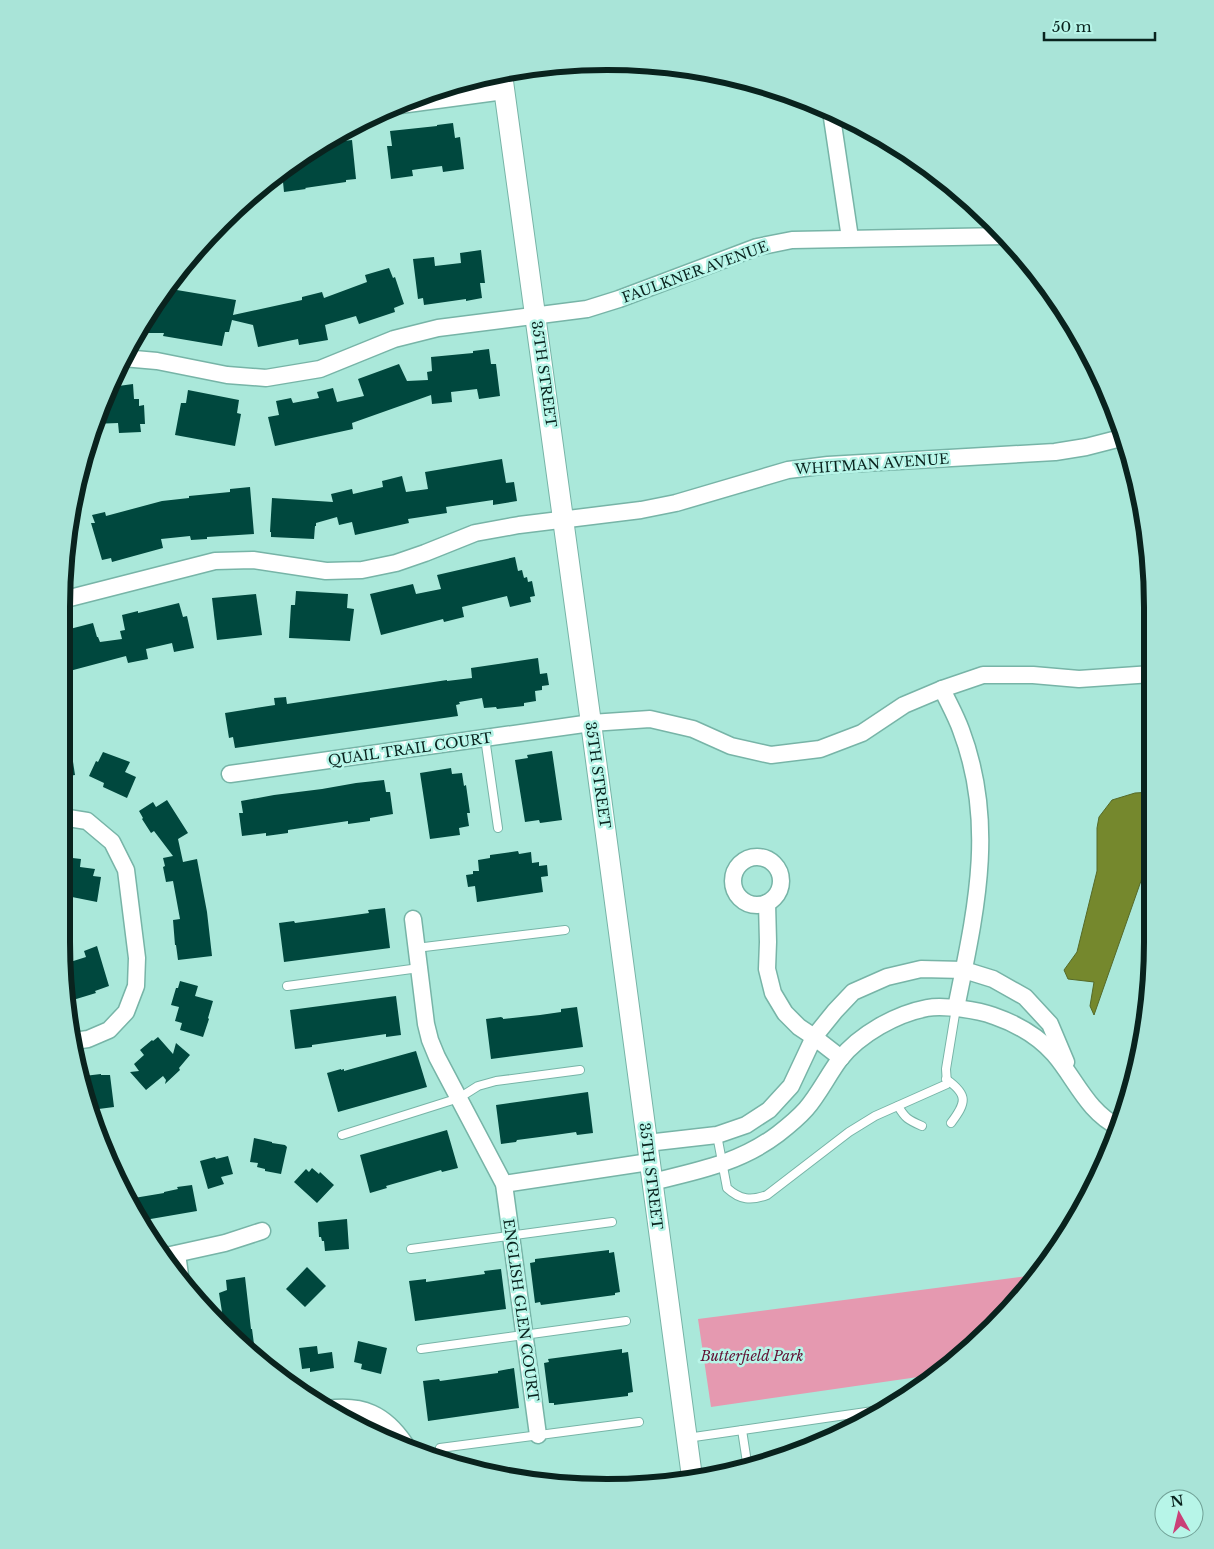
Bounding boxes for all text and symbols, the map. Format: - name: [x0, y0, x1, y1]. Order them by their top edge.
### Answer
- scale bar: [1044, 10, 1155, 42]
- text: 50 m: [1052, 17, 1092, 36]
- street label: FAULKNER AVENUE: [619, 237, 771, 307]
- street label: 35TH STREET: [528, 319, 560, 429]
- street label: WHITMAN AVENUE: [793, 450, 950, 478]
- street label: 35TH STREET: [582, 720, 614, 830]
- street label: QUAIL TRAIL COURT: [327, 729, 493, 769]
- street label: 35TH STREET: [636, 1122, 666, 1230]
- street label: ENGLISH GLEN COURT: [499, 1218, 543, 1402]
- park label: Butterfield Park: [699, 1347, 804, 1365]
- north arrow: [1154, 1489, 1204, 1539]
- text: N: [1169, 1491, 1185, 1511]

